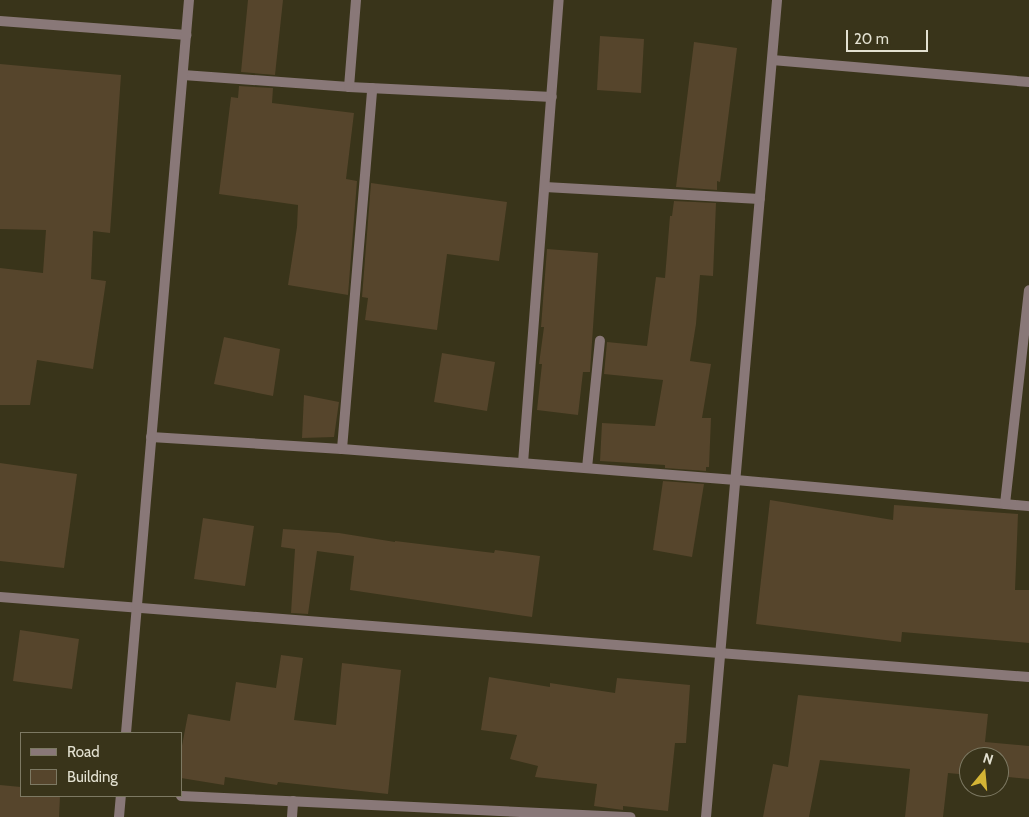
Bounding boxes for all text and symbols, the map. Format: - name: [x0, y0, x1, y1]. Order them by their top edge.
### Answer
- scale bar: [849, 20, 932, 52]
- text: 20 m: [854, 30, 889, 48]
- legend: [20, 732, 182, 797]
- text: Road: [67, 743, 100, 761]
- north arrow: [959, 747, 1009, 797]
- text: N: [981, 749, 995, 769]
- text: Building: [67, 768, 118, 786]

